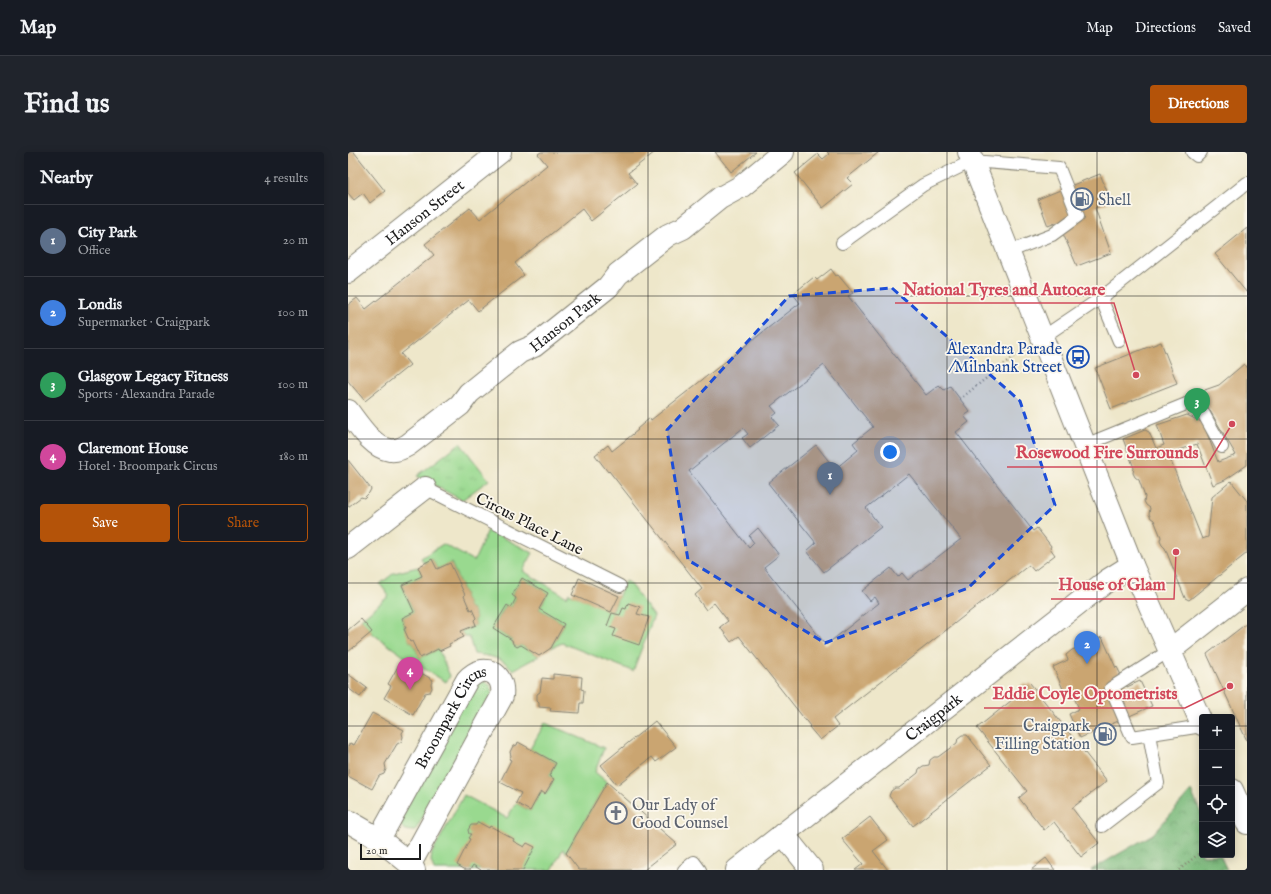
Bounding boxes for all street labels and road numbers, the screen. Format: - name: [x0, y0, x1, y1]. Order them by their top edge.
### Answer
- street label: Hanson Street: [382, 176, 469, 251]
- street label: Hanson Park: [526, 288, 606, 358]
- street label: Circus Place Lane: [472, 489, 586, 561]
- street label: Broompark Circus: [412, 663, 488, 773]
- street label: Craigpark: [902, 689, 967, 747]

